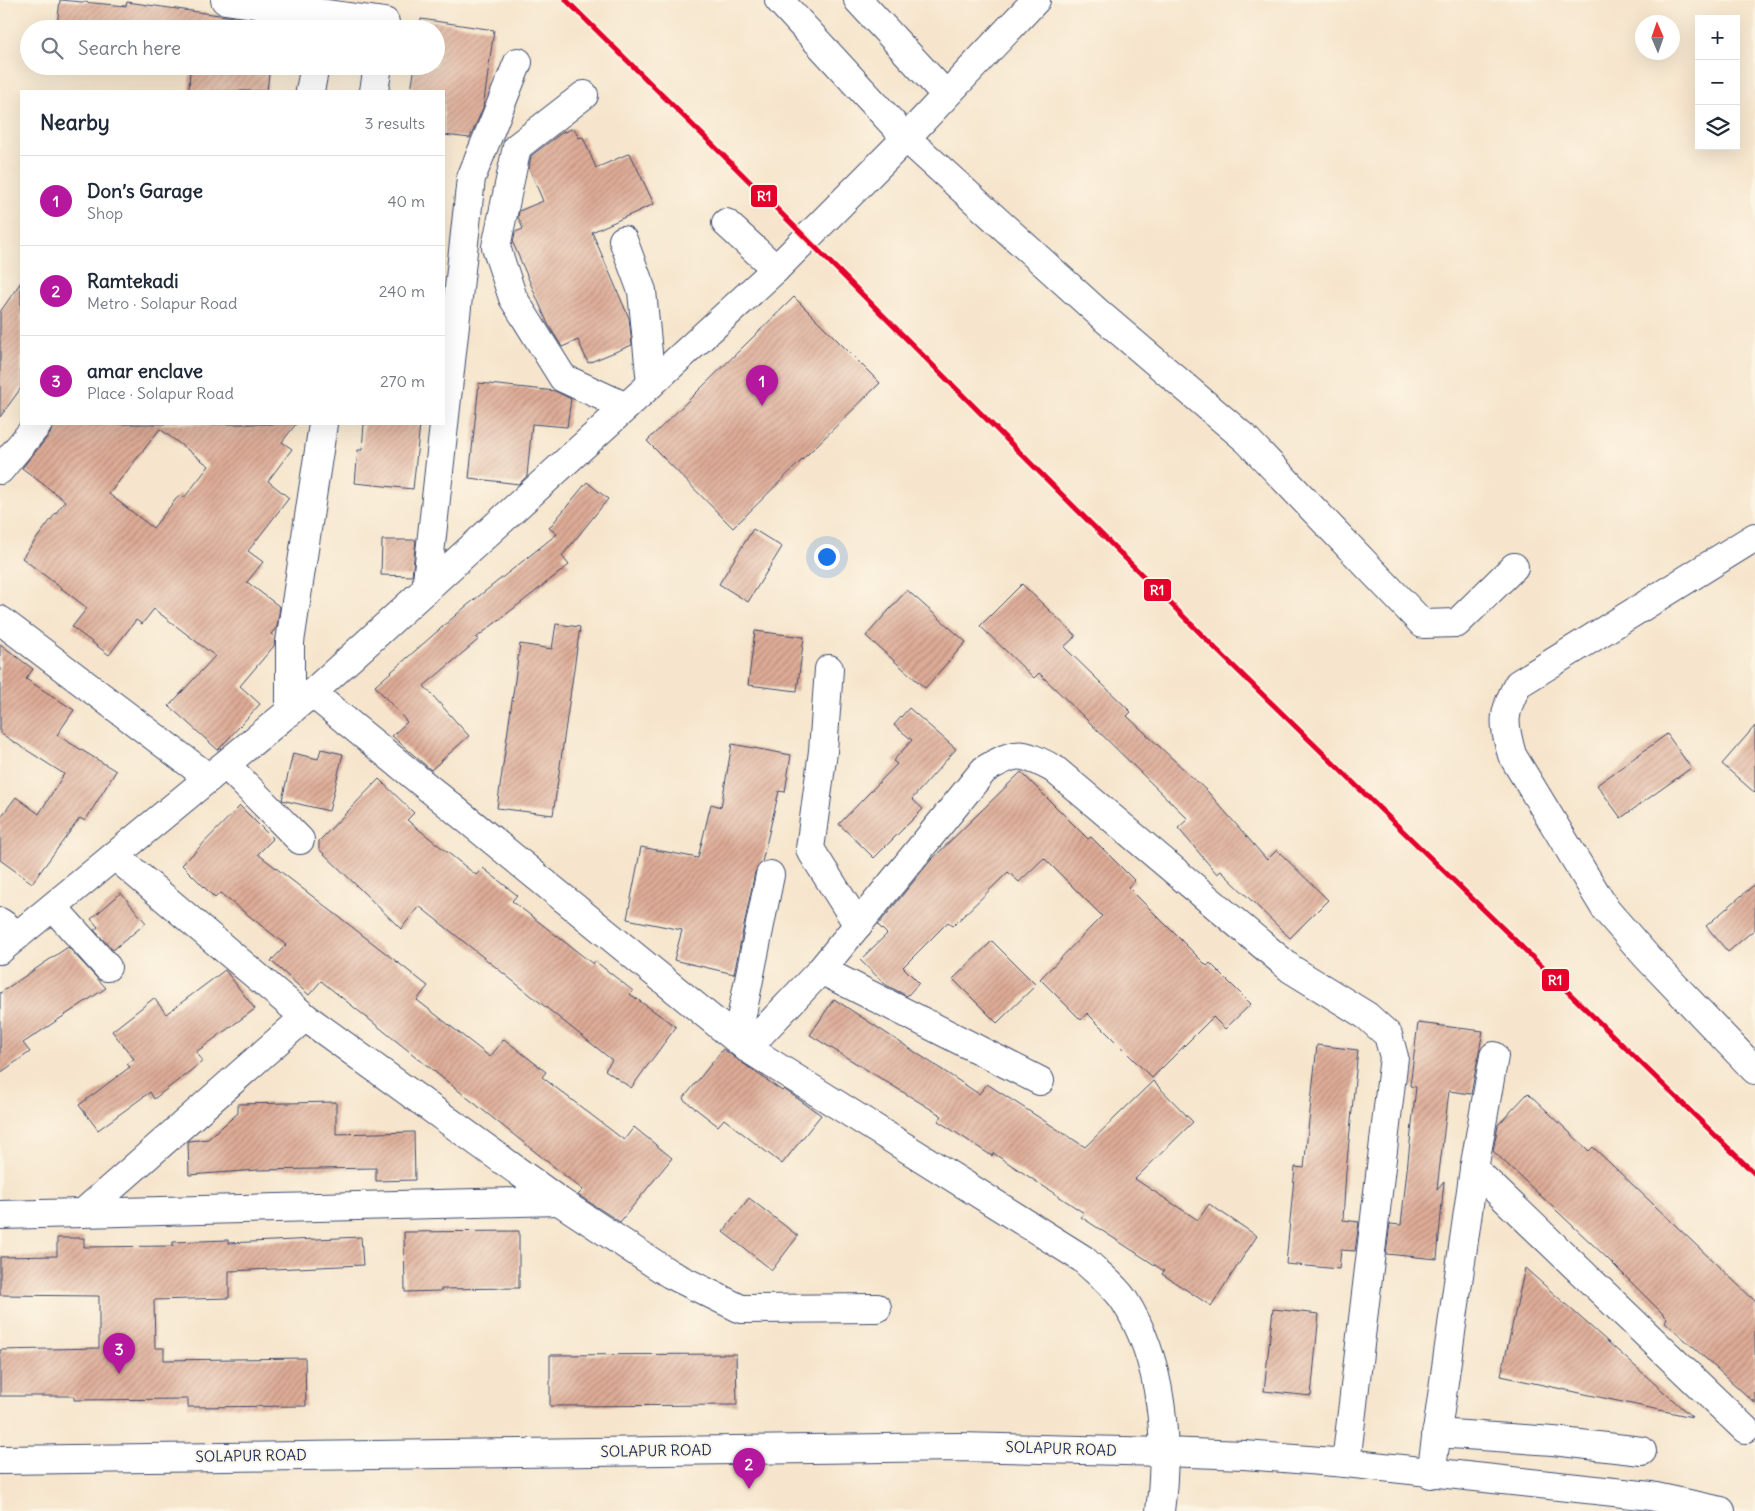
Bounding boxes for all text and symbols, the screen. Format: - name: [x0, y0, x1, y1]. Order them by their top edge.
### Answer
- north arrow: [1635, 15, 1680, 60]
- map controls: [1695, 15, 1740, 150]
- button: +: [1695, 15, 1740, 60]
- search box: [20, 20, 445, 75]
- icon: search: [38, 34, 66, 62]
- text: Search here: [78, 36, 181, 60]
- button: −: [1695, 60, 1740, 105]
- button: layers: [1695, 105, 1740, 150]
- text: Nearby: [40, 109, 110, 136]
- text: 3 results: [365, 113, 425, 133]
- text: Don’s Garage: [87, 179, 203, 203]
- line badge: R1: [750, 184, 778, 208]
- text: R1: [757, 187, 771, 205]
- text: 1: [53, 191, 59, 211]
- text: 40 m: [387, 191, 425, 211]
- text: Shop: [87, 203, 123, 223]
- text: Ramtekadi: [87, 269, 179, 293]
- text: 2: [52, 281, 60, 301]
- text: 240 m: [379, 281, 425, 301]
- text: Metro · Solapur Road: [87, 293, 237, 313]
- text: amar enclave: [87, 359, 203, 383]
- pin: 1: [746, 365, 778, 406]
- text: 3: [51, 371, 61, 391]
- text: 270 m: [380, 371, 425, 391]
- text: Place · Solapur Road: [87, 383, 234, 403]
- your location: [814, 544, 840, 570]
- line badge: R1: [1143, 578, 1172, 602]
- text: R1: [1150, 581, 1164, 599]
- line badge: R1: [1541, 968, 1570, 992]
- text: R1: [1548, 971, 1562, 989]
- pin: 3: [103, 1333, 135, 1374]
- street label: SOLAPUR ROAD: [1005, 1437, 1117, 1460]
- street label: SOLAPUR ROAD: [600, 1440, 712, 1461]
- street label: SOLAPUR ROAD: [195, 1445, 307, 1466]
- pin: 2: [733, 1448, 765, 1489]

